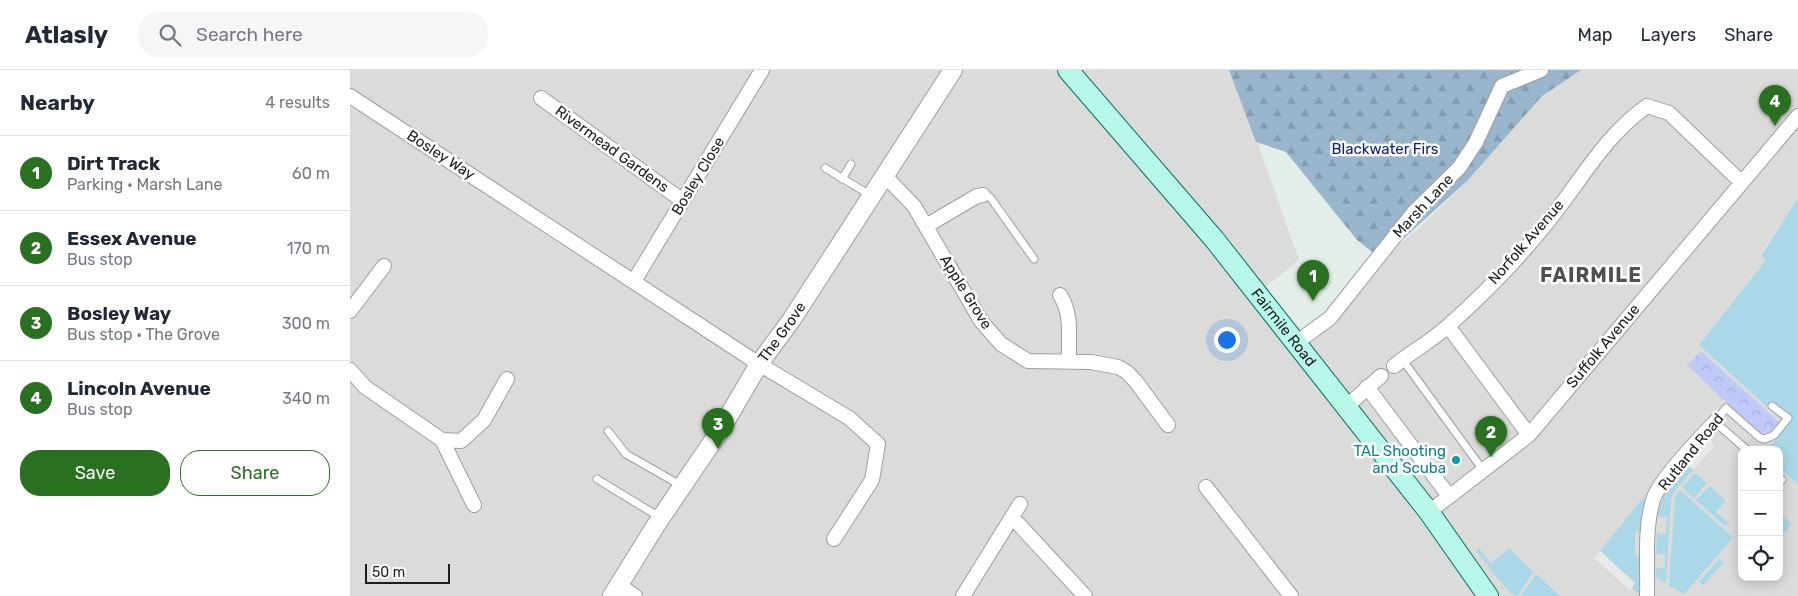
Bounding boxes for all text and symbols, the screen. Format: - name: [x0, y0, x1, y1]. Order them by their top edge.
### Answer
- search box: [138, 12, 488, 57]
- text: Atlasly: [25, 21, 108, 49]
- icon: search: [156, 21, 184, 49]
- text: Search here: [196, 23, 303, 46]
- text: Map: [1578, 24, 1613, 46]
- text: Layers: [1641, 24, 1696, 46]
- text: Share: [1724, 24, 1773, 46]
- pin: 4: [1759, 85, 1791, 126]
- text: Nearby: [20, 90, 95, 115]
- text: 4 results: [265, 93, 330, 112]
- street label: Rivermead Gardens: [552, 102, 673, 197]
- street label: Bosley Way: [404, 126, 478, 184]
- street label: Bosley Close: [668, 134, 728, 218]
- park label: Blackwater Firs: [1331, 140, 1439, 158]
- text: Dirt Track: [67, 152, 160, 175]
- text: 1: [32, 164, 40, 183]
- text: 60 m: [292, 164, 330, 183]
- street label: Marsh Lane: [1389, 170, 1457, 242]
- text: Parking · Marsh Lane: [67, 175, 222, 194]
- street label: Norfolk Avenue: [1484, 196, 1568, 288]
- text: Essex Avenue: [67, 227, 197, 250]
- text: 2: [31, 239, 41, 258]
- text: 170 m: [287, 239, 330, 258]
- text: Bus stop: [67, 250, 133, 269]
- street label: Apple Grove: [936, 252, 996, 332]
- pin: 1: [1297, 260, 1329, 301]
- district label: FAIRMILE: [1540, 263, 1642, 287]
- street label: Fairmile Road: [1247, 285, 1320, 370]
- street label: The Grove: [754, 299, 810, 366]
- street label: Suffolk Avenue: [1563, 300, 1643, 392]
- text: Bosley Way: [67, 302, 171, 325]
- text: 3: [31, 314, 41, 333]
- text: 300 m: [282, 314, 330, 333]
- text: Bus stop · The Grove: [67, 325, 220, 344]
- your location: [1214, 327, 1240, 353]
- text: Lincoln Avenue: [67, 377, 211, 400]
- text: 4: [31, 389, 41, 408]
- text: 340 m: [282, 389, 330, 408]
- text: Bus stop: [67, 400, 133, 419]
- pin: 3: [702, 408, 734, 449]
- street label: Rutland Road: [1654, 410, 1728, 494]
- pin: 2: [1475, 416, 1507, 457]
- place label: TAL Shooting and Scuba: [1353, 442, 1446, 477]
- map controls: [1738, 446, 1783, 581]
- button: +: [1738, 446, 1783, 491]
- button: Save: [20, 450, 170, 496]
- button: Share: [180, 450, 330, 496]
- marker: TAL Shooting and Scuba: [1450, 454, 1462, 466]
- button: −: [1738, 491, 1783, 536]
- button: locate: [1738, 536, 1783, 581]
- scale bar: [365, 561, 450, 584]
- text: 50 m: [372, 564, 405, 581]

